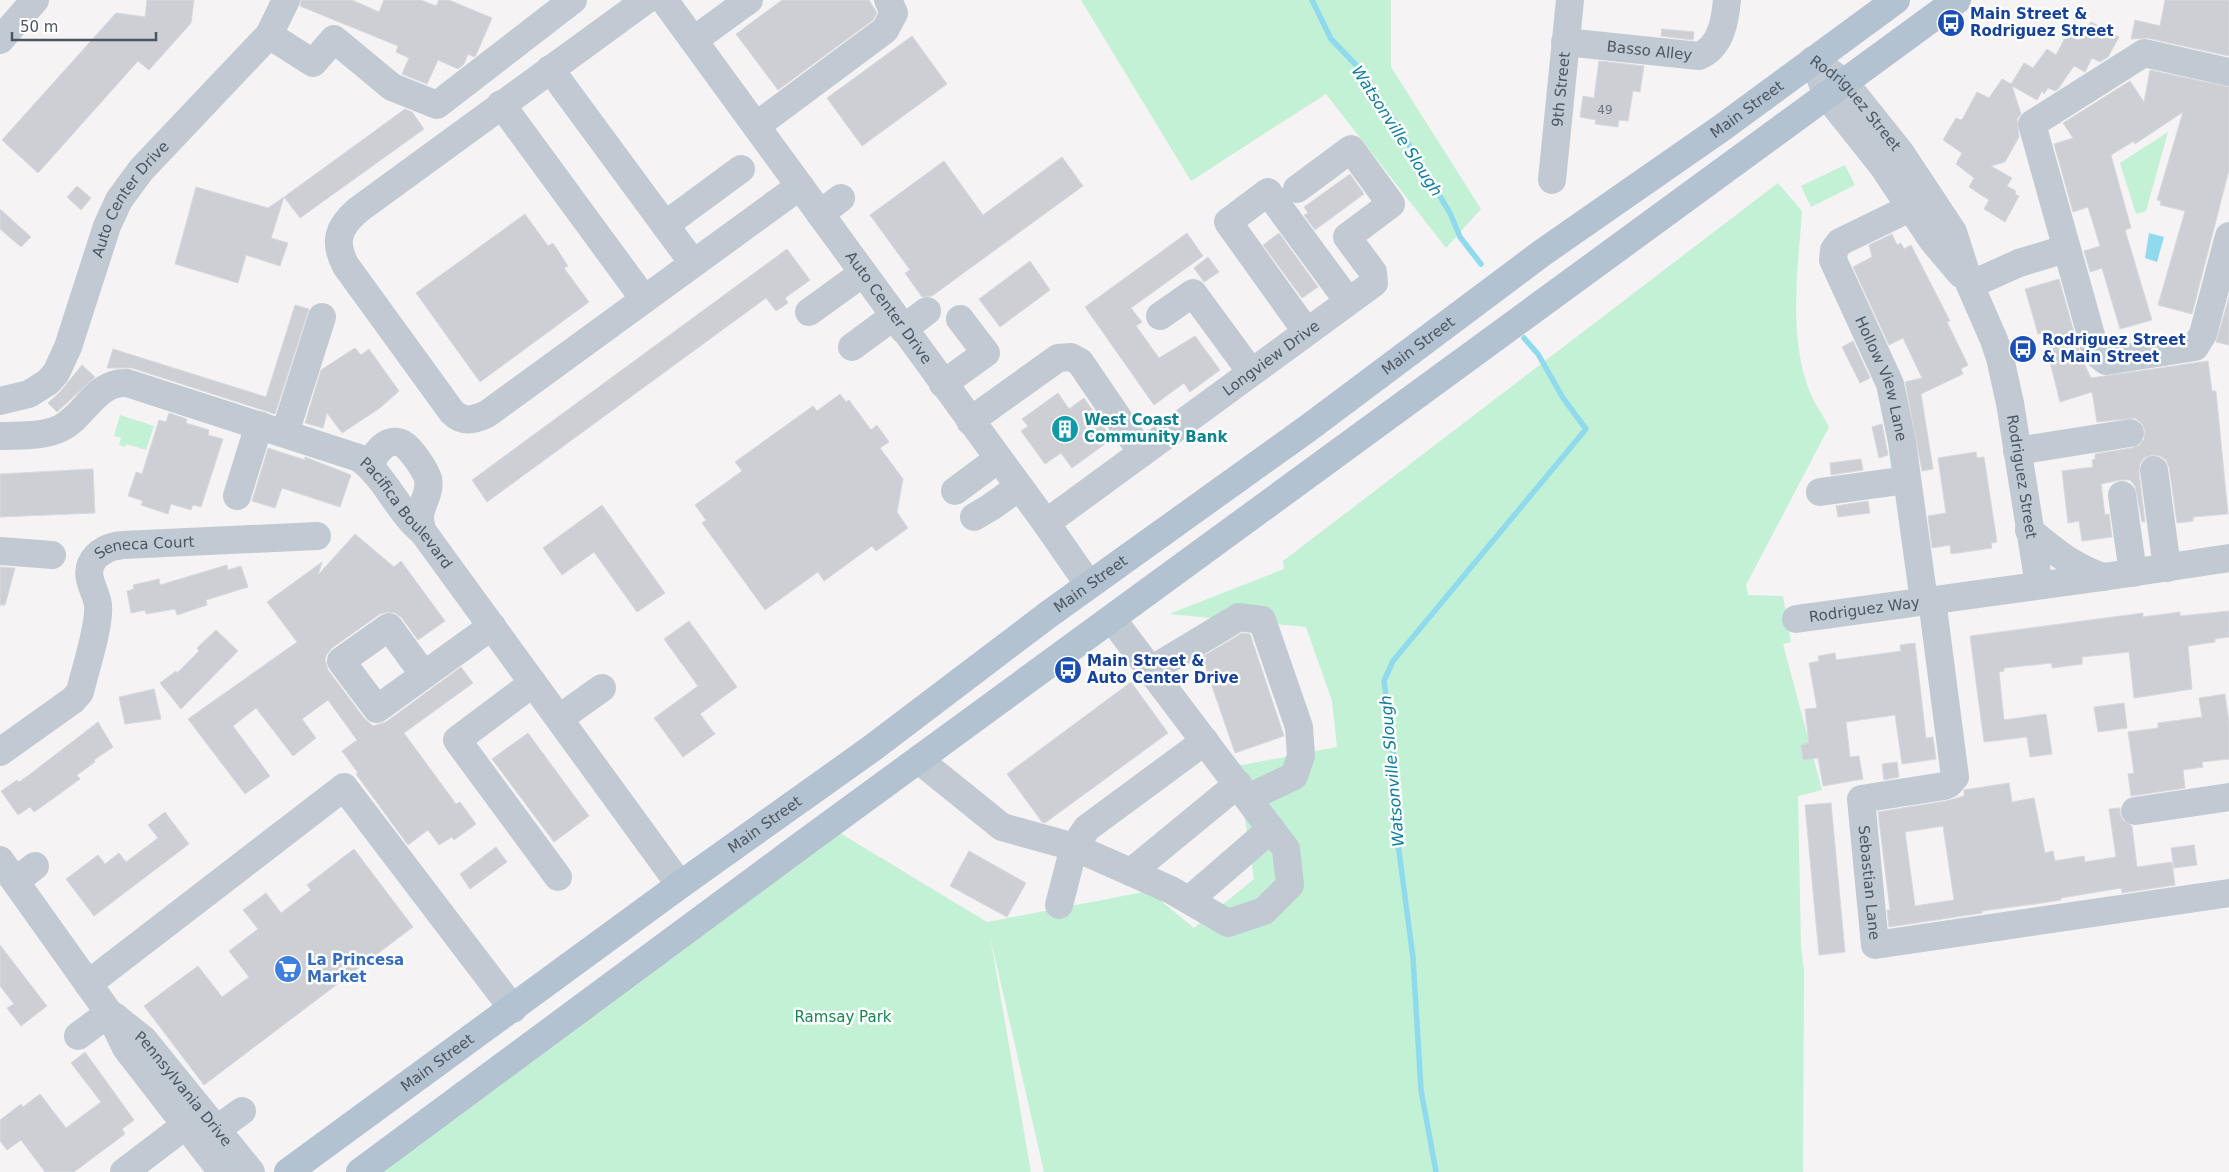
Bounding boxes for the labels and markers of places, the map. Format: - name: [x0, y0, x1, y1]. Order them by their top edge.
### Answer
- place label: Main Street & Rodriguez Street: [1970, 5, 2114, 40]
- bus stop icon: Main Street & Rodriguez Street: [1936, 8, 1966, 38]
- place label: Rodriguez Street & Main Street: [2042, 331, 2186, 366]
- bus stop icon: Rodriguez Street & Main Street: [2008, 334, 2038, 364]
- place label: West Coast Community Bank: [1084, 411, 1228, 446]
- building icon: West Coast Community Bank: [1050, 414, 1080, 444]
- place label: Main Street & Auto Center Drive: [1087, 652, 1239, 687]
- bus stop icon: Main Street & Auto Center Drive: [1053, 655, 1083, 685]
- place label: La Princesa Market: [307, 951, 404, 986]
- supermarket icon: La Princesa Market: [273, 954, 303, 984]

